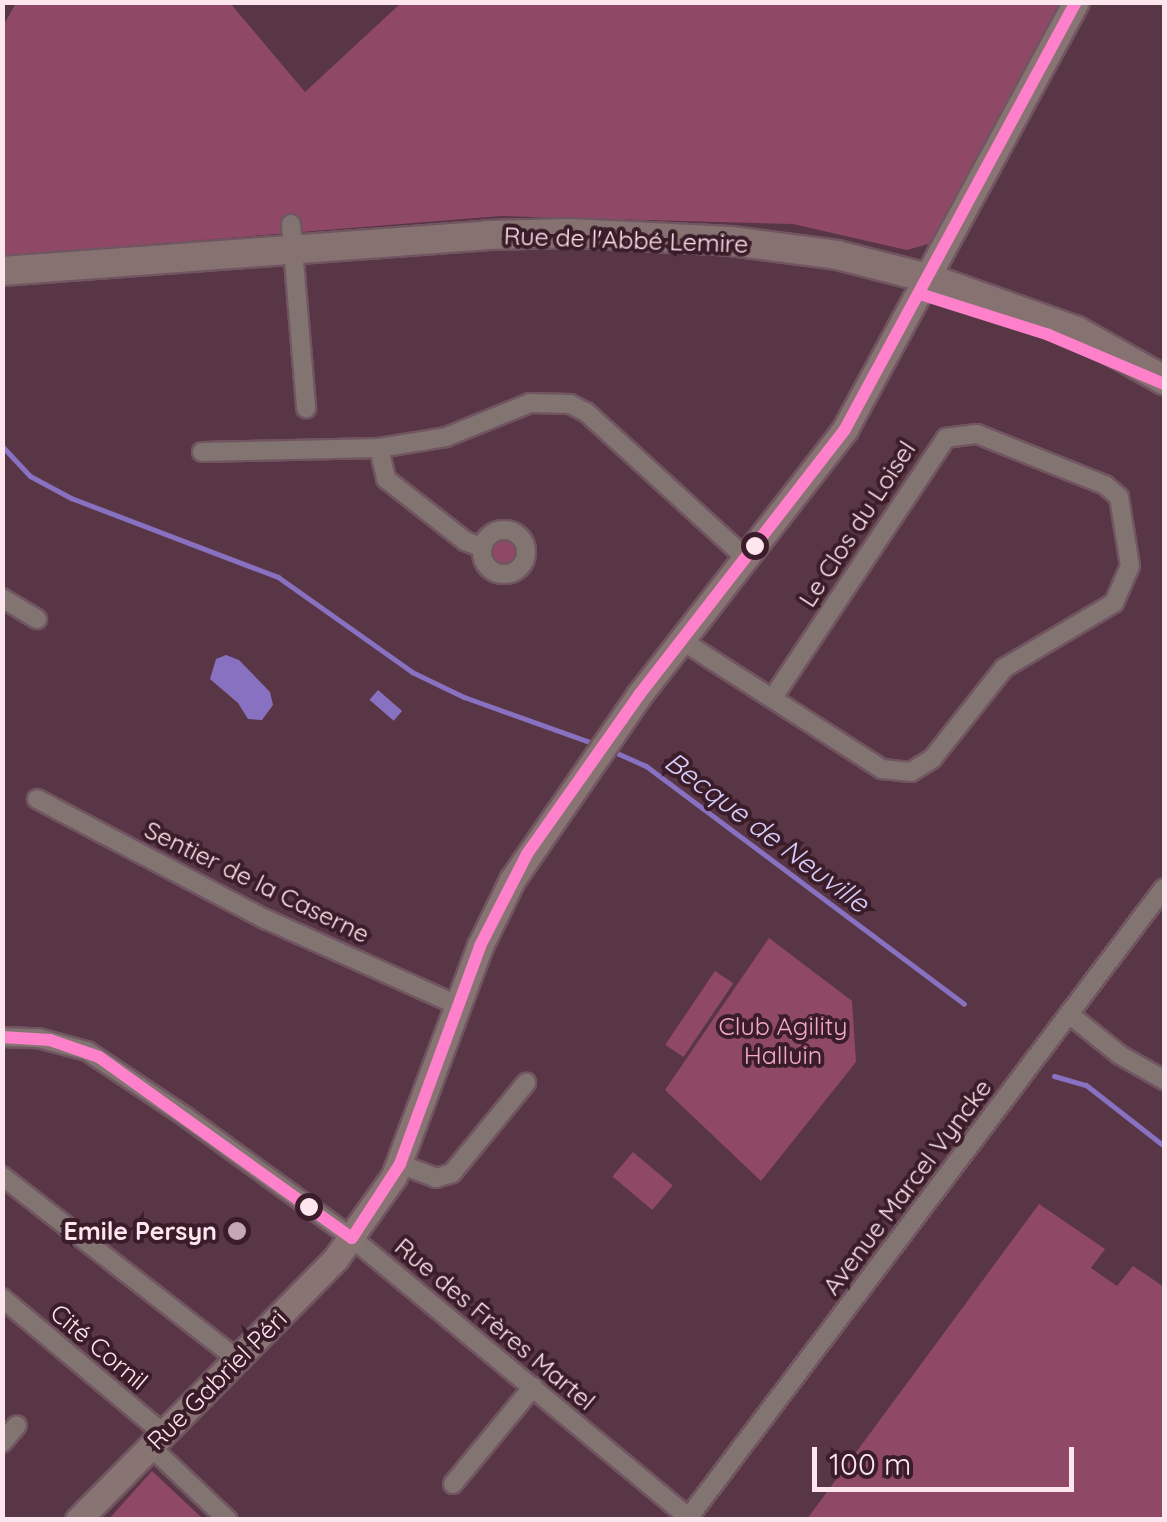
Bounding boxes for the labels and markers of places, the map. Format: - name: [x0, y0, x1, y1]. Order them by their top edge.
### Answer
- unlabelled marker: [745, 536, 765, 556]
- unlabelled marker: [299, 1197, 319, 1217]
- place label: Emile Persyn: [63, 1216, 217, 1246]
- marker: Emile Persyn: [226, 1220, 248, 1242]

